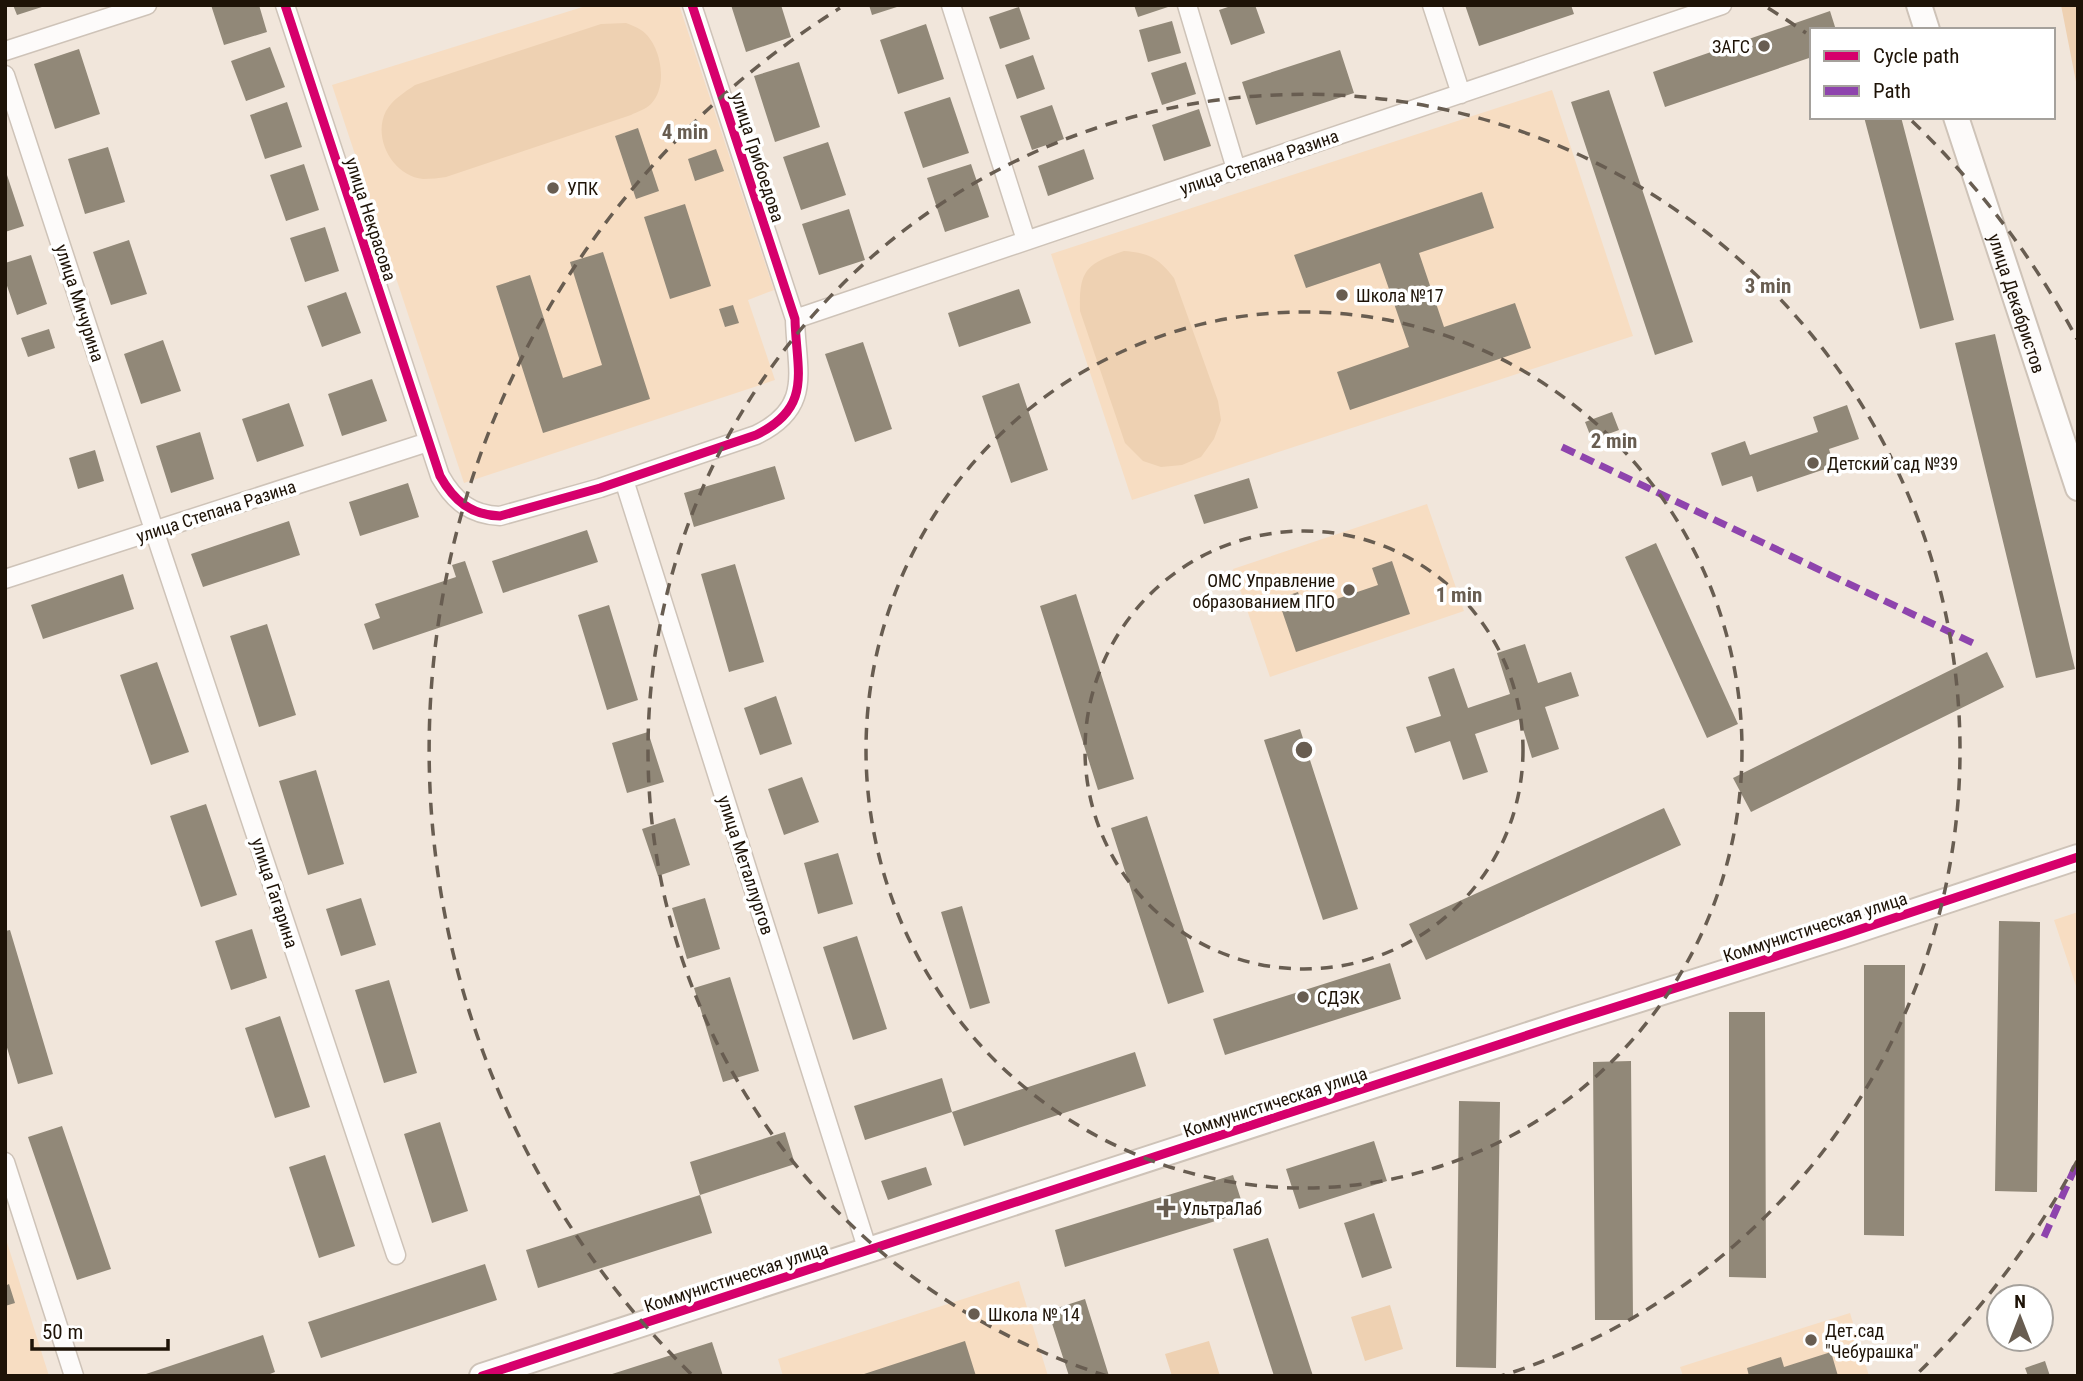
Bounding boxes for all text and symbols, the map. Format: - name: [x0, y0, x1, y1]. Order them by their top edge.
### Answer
- legend: [1810, 28, 2055, 119]
- place label: ЗАГС: [1712, 36, 1750, 57]
- marker: ЗАГС: [1756, 38, 1772, 54]
- text: Cycle path: [1873, 44, 1959, 68]
- text: Path: [1873, 79, 1911, 103]
- street label: улица Грибоедова: [727, 89, 789, 225]
- text: 4 min: [662, 120, 708, 144]
- street label: улица Степана Разина: [1177, 125, 1341, 199]
- street label: улица Некрасова: [341, 155, 401, 283]
- place label: УПК: [567, 178, 598, 199]
- marker: УПК: [545, 180, 561, 196]
- street label: улица Декабристов: [1984, 231, 2050, 376]
- street label: улица Мичурина: [51, 242, 109, 364]
- text: 3 min: [1745, 274, 1791, 298]
- place label: Школа №17: [1356, 285, 1444, 306]
- marker: Школа №17: [1334, 287, 1350, 303]
- text: 2 min: [1591, 429, 1637, 453]
- place label: Детский сад №39: [1827, 453, 1958, 474]
- marker: Детский сад №39: [1805, 455, 1821, 471]
- street label: улица Степана Разина: [134, 475, 298, 547]
- place label: ОМС Управление образованием ПГО: [1192, 570, 1335, 612]
- marker: ОМС Управление образованием ПГО: [1341, 582, 1357, 598]
- text: 1 min: [1436, 583, 1482, 607]
- centre of rings: [1292, 738, 1316, 762]
- street label: улица Металлургов: [714, 793, 778, 937]
- street label: улица Гагарина: [247, 835, 303, 951]
- street label: Коммунистическая улица: [1720, 887, 1910, 967]
- place label: СДЭК: [1317, 987, 1360, 1008]
- marker: СДЭК: [1295, 989, 1311, 1005]
- street label: Коммунистическая улица: [1180, 1062, 1370, 1142]
- marker: УльтраЛаб: [1156, 1198, 1176, 1218]
- place label: УльтраЛаб: [1182, 1198, 1262, 1219]
- street label: Коммунистическая улица: [641, 1237, 831, 1317]
- north arrow: [1985, 1283, 2055, 1353]
- text: N: [2014, 1290, 2026, 1313]
- place label: Школа № 14: [988, 1304, 1080, 1325]
- marker: Школа № 14: [966, 1306, 982, 1322]
- scale bar: [32, 1308, 168, 1352]
- text: 50 m: [42, 1320, 83, 1344]
- place label: Дет.сад "Чебурашка": [1825, 1320, 1919, 1362]
- marker: Дет.сад "Чебурашка": [1803, 1332, 1819, 1348]

